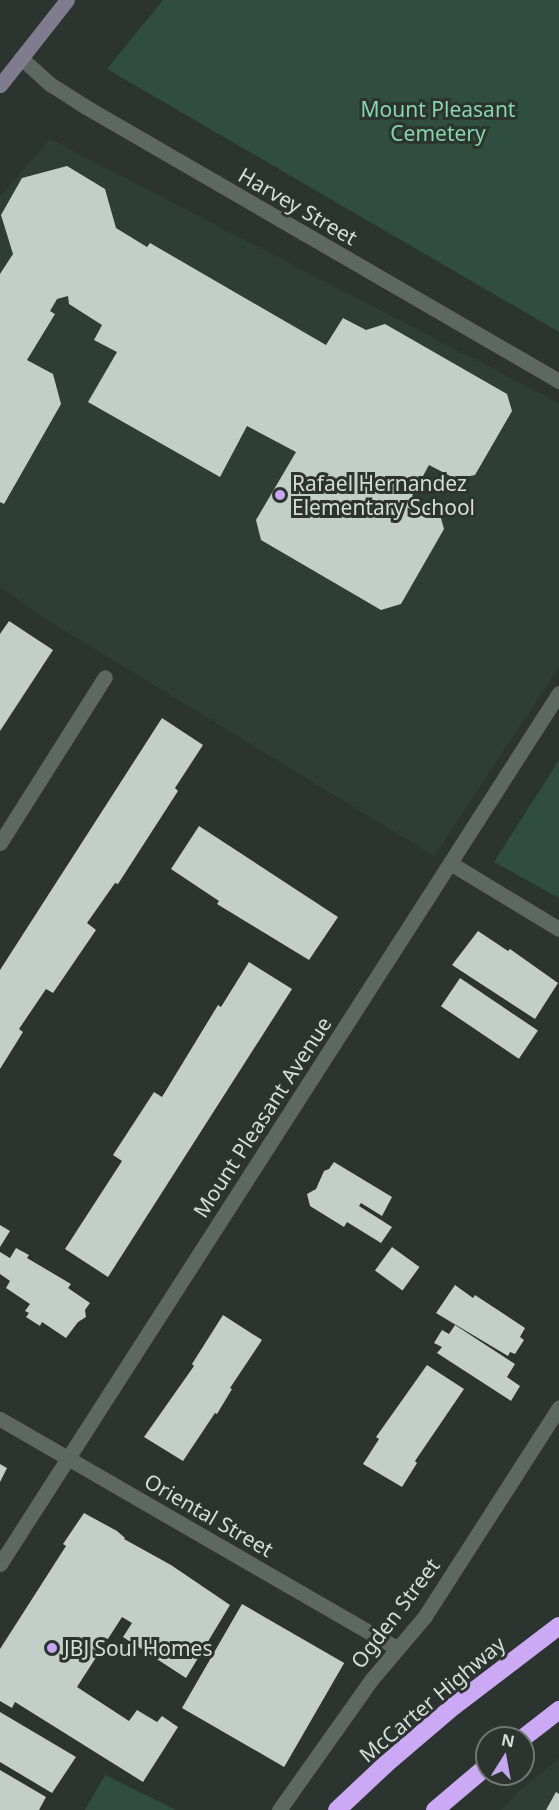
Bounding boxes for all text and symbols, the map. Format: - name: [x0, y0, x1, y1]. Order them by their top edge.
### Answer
- park label: Mount Pleasant Cemetery: [361, 96, 515, 146]
- street label: Harvey Street: [234, 162, 362, 250]
- place label: Rafael Hernandez Elementary School: [292, 470, 475, 520]
- marker: Rafael Hernandez Elementary School: [273, 488, 287, 502]
- street label: Mount Pleasant Avenue: [188, 1012, 336, 1222]
- street label: Oriental Street: [140, 1468, 278, 1562]
- street label: Ogden Street: [345, 1553, 445, 1673]
- street label: McCarter Highway: [354, 1631, 510, 1767]
- place label: JBJ Soul Homes: [64, 1635, 212, 1661]
- marker: JBJ Soul Homes: [45, 1641, 59, 1655]
- north arrow: [475, 1726, 535, 1786]
- text: N: [500, 1728, 517, 1752]

